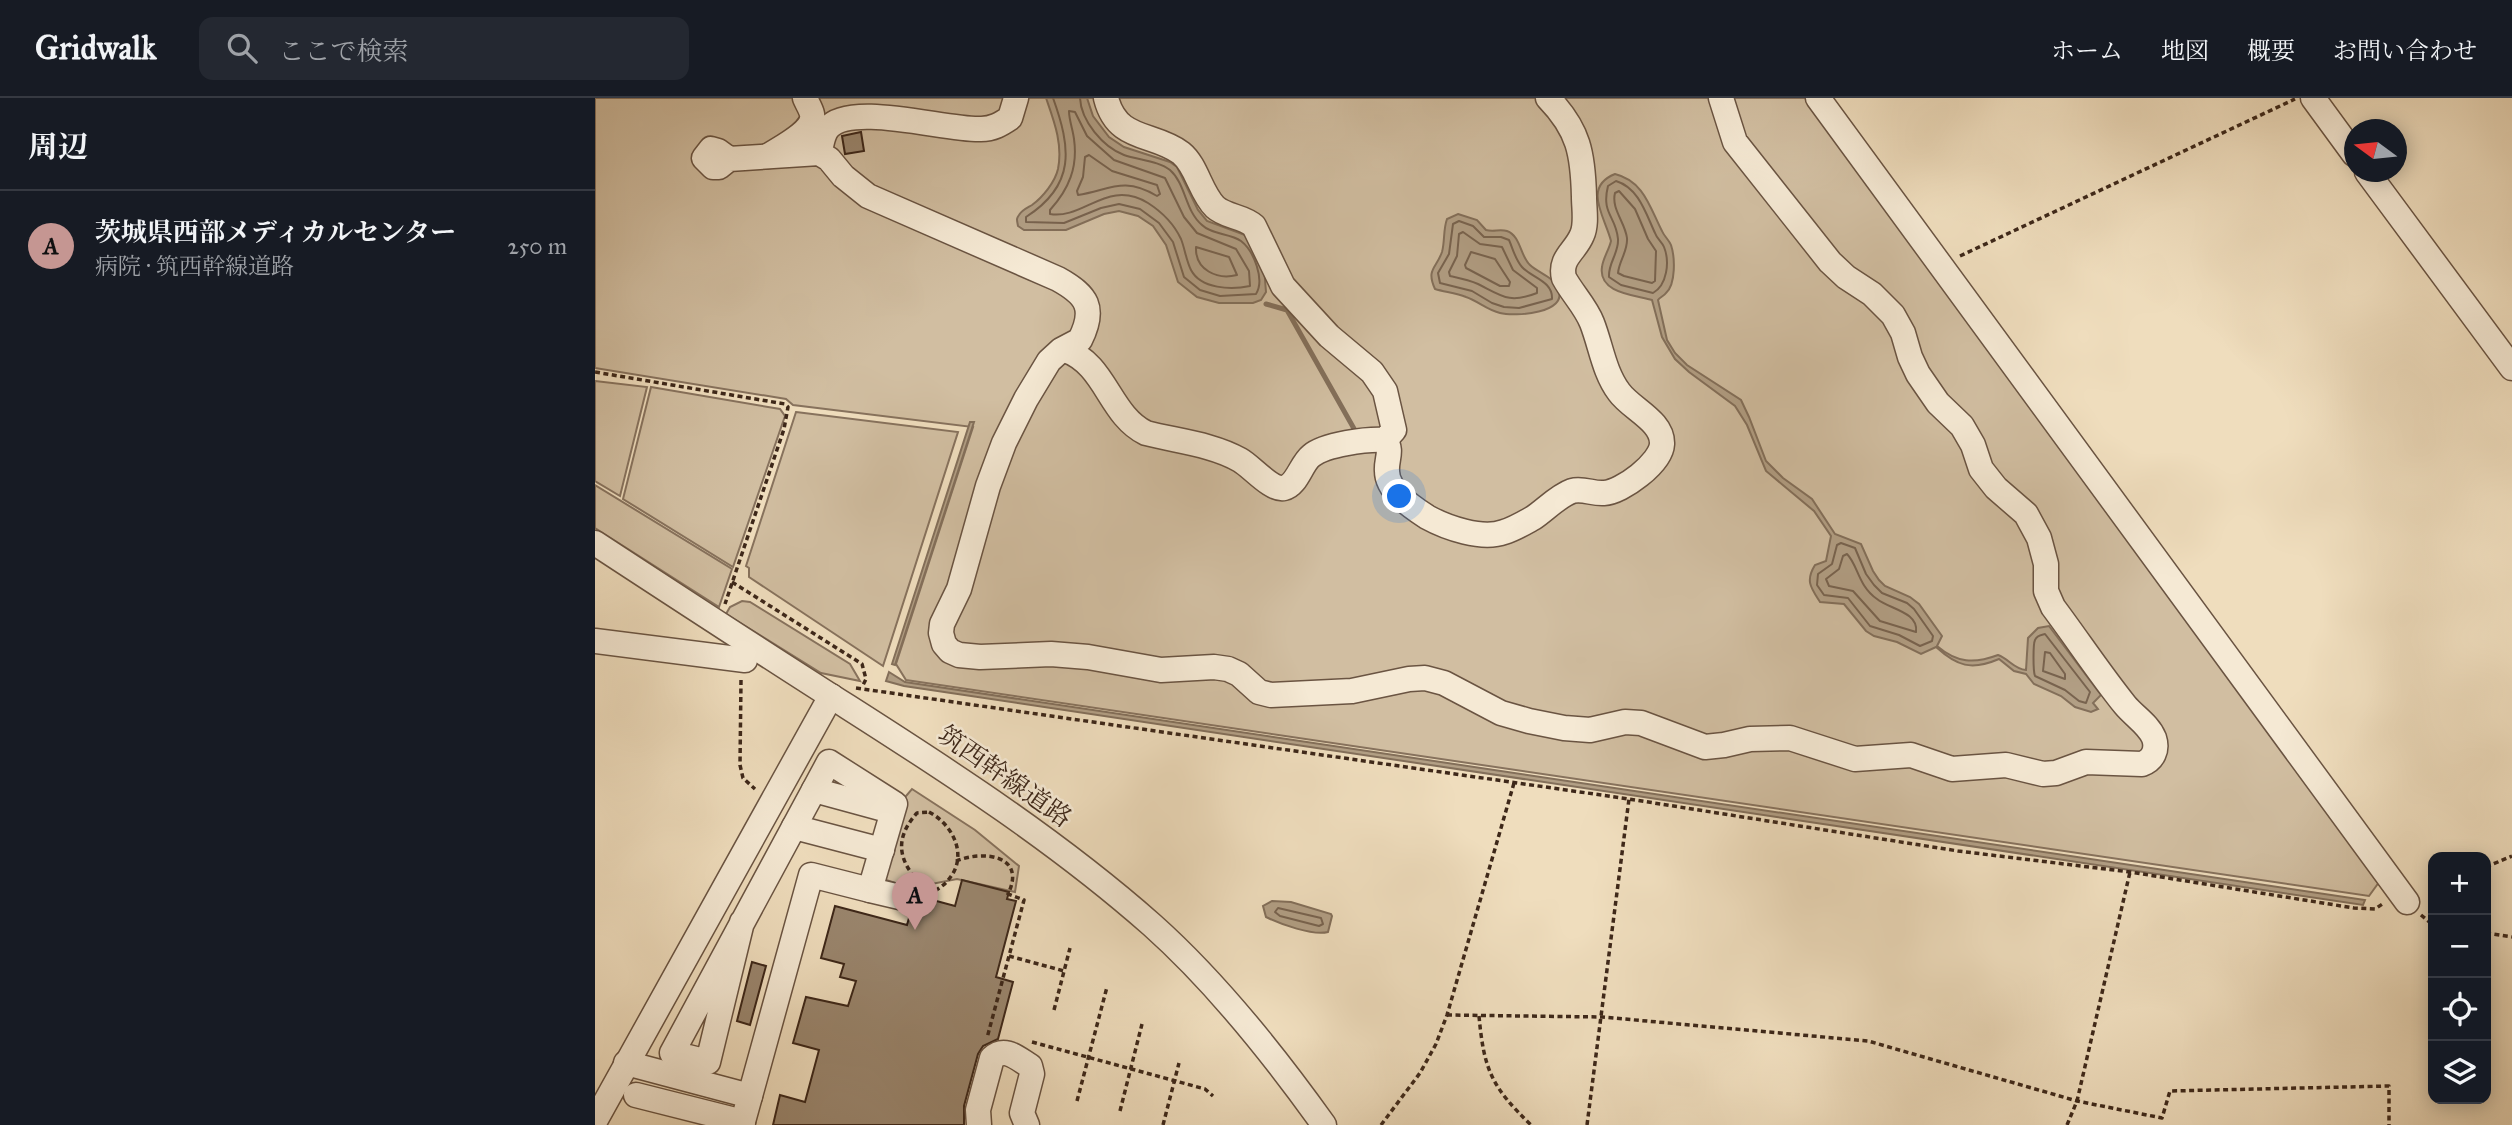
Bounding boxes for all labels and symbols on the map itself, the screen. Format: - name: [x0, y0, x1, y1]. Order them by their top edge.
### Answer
- north arrow: [2344, 119, 2407, 182]
- your location: [1382, 479, 1416, 513]
- street label: 筑西幹線道路: [932, 718, 1078, 834]
- pin: A: [892, 872, 938, 930]

